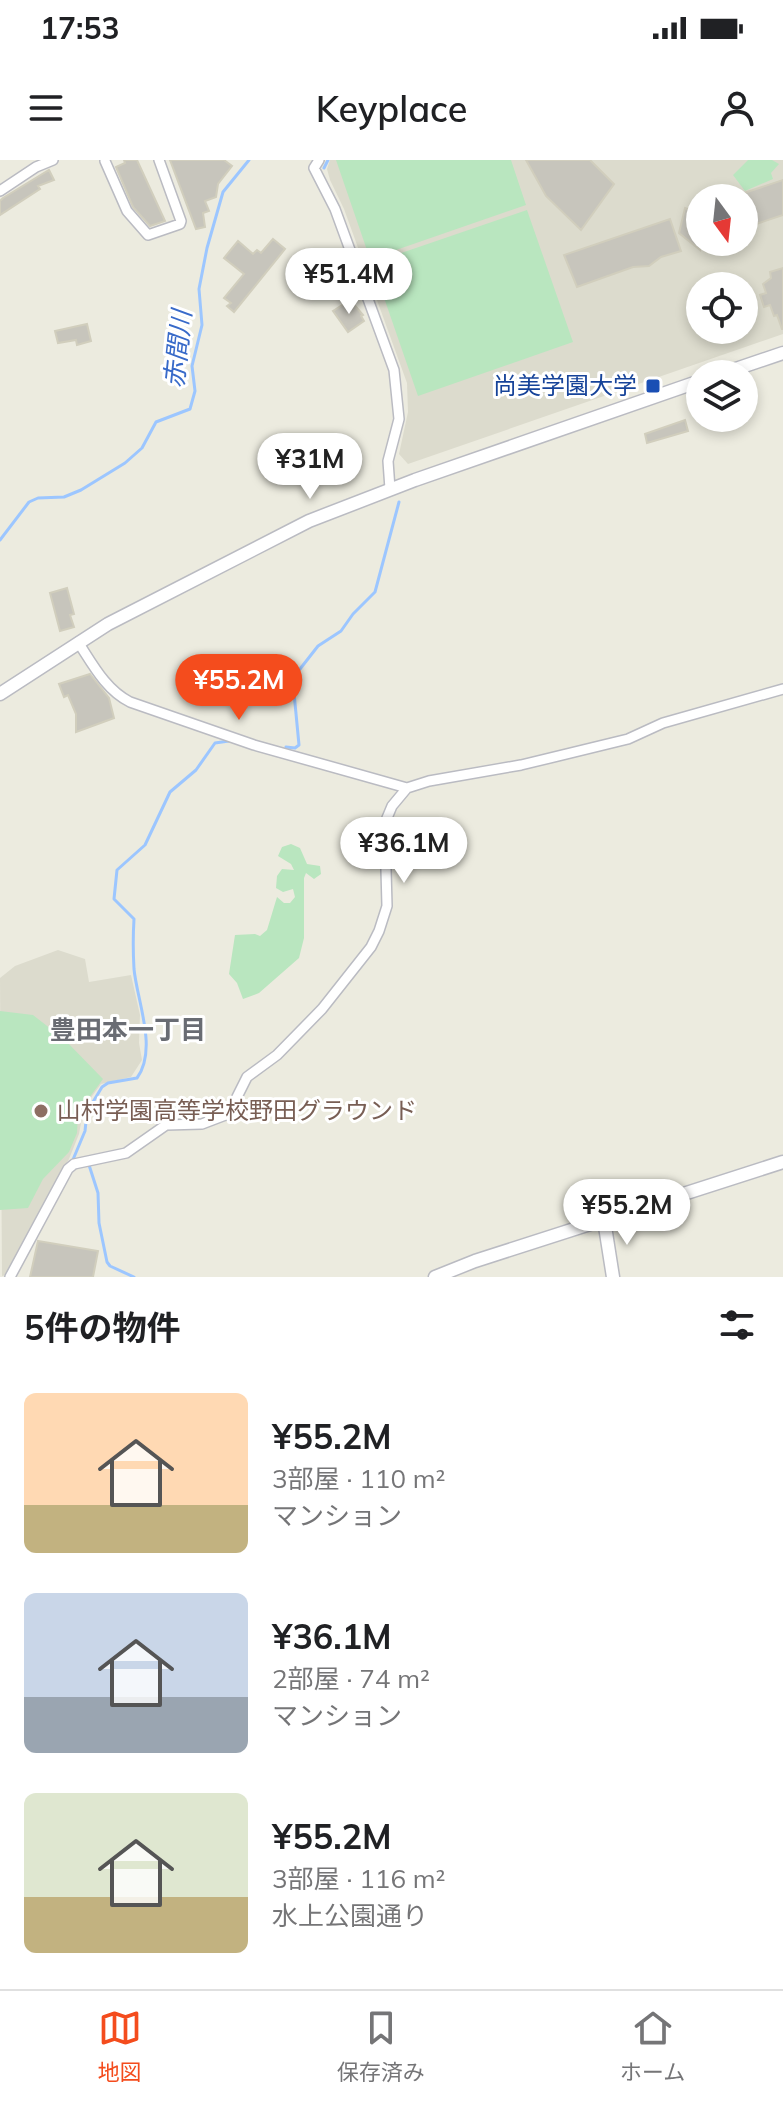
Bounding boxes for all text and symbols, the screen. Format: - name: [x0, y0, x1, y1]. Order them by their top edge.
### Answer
- text: 17:53: [40, 9, 119, 47]
- icon: menu: [24, 86, 68, 130]
- text: Keyplace: [316, 86, 467, 131]
- icon: person: [715, 86, 759, 130]
- north arrow: [686, 184, 758, 256]
- map controls: [686, 184, 758, 432]
- pin: ¥51.4M: [284, 248, 414, 316]
- text: ¥51.4M: [303, 257, 395, 290]
- button: locate: [686, 272, 758, 344]
- water label: 赤間川: [157, 305, 198, 389]
- button: layers: [686, 360, 758, 432]
- place label: 尚美学園大学: [493, 370, 637, 400]
- marker: 尚美学園大学: [644, 377, 662, 395]
- pin: ¥31M: [263, 433, 357, 501]
- text: ¥31M: [275, 442, 345, 475]
- pin: ¥55.2M: [174, 654, 304, 722]
- text: ¥55.2M: [193, 663, 285, 696]
- pin: ¥36.1M: [339, 817, 469, 885]
- text: ¥36.1M: [358, 826, 450, 859]
- district label: 豊田本一丁目: [50, 1013, 206, 1046]
- place label: 山村学園高等学校野田グラウンド: [57, 1095, 417, 1125]
- marker: 山村学園高等学校野田グラウンド: [32, 1102, 50, 1120]
- pin: ¥55.2M: [562, 1179, 692, 1247]
- text: ¥55.2M: [581, 1188, 673, 1221]
- icon: filters: [715, 1303, 759, 1347]
- text: 5件の物件: [24, 1306, 180, 1349]
- text: ¥55.2M: [272, 1415, 392, 1458]
- icon: home: [88, 1425, 184, 1521]
- text: 3部屋 · 110 m²: [272, 1462, 445, 1495]
- text: マンション: [272, 1499, 402, 1532]
- text: ¥36.1M: [272, 1615, 392, 1658]
- icon: home: [88, 1625, 184, 1721]
- text: 2部屋 · 74 m²: [272, 1662, 430, 1695]
- text: マンション: [272, 1699, 402, 1732]
- text: ¥55.2M: [272, 1815, 392, 1858]
- icon: home: [88, 1825, 184, 1921]
- text: 3部屋 · 116 m²: [272, 1862, 445, 1895]
- text: 水上公園通り: [272, 1899, 428, 1932]
- tab: 地図: [98, 2006, 142, 2086]
- tab: 保存済み: [337, 2006, 425, 2086]
- tab: ホーム: [620, 2006, 685, 2086]

